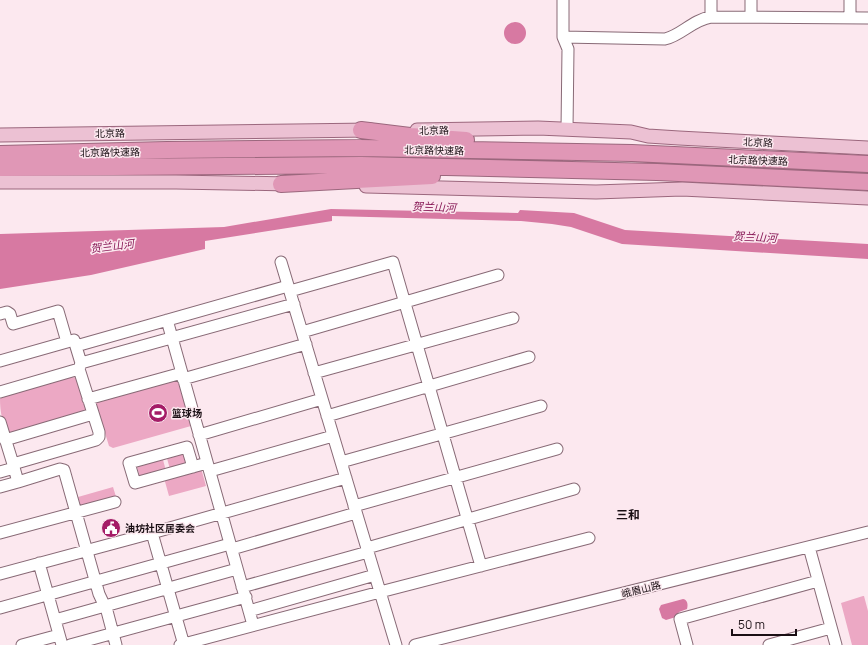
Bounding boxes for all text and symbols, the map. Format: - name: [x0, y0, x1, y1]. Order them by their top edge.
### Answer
- street label: 北京路: [419, 123, 449, 137]
- street label: 北京路: [95, 126, 125, 140]
- street label: 北京路: [743, 134, 773, 150]
- street label: 北京路快速路: [404, 142, 464, 158]
- street label: 北京路快速路: [80, 144, 140, 160]
- street label: 北京路快速路: [728, 152, 788, 168]
- water label: 贺兰山河: [412, 198, 458, 215]
- water label: 贺兰山河: [733, 228, 779, 245]
- water label: 贺兰山河: [89, 235, 137, 256]
- sports icon: 篮球场: [147, 402, 169, 424]
- place label: 篮球场: [172, 406, 202, 420]
- district label: 三和: [616, 506, 640, 523]
- public building icon: 油坊社区居委会: [100, 517, 122, 539]
- place label: 油坊社区居委会: [125, 521, 195, 535]
- street label: 峨眉山路: [620, 577, 662, 601]
- scale bar: [732, 611, 796, 637]
- text: 50 m: [738, 616, 765, 633]

